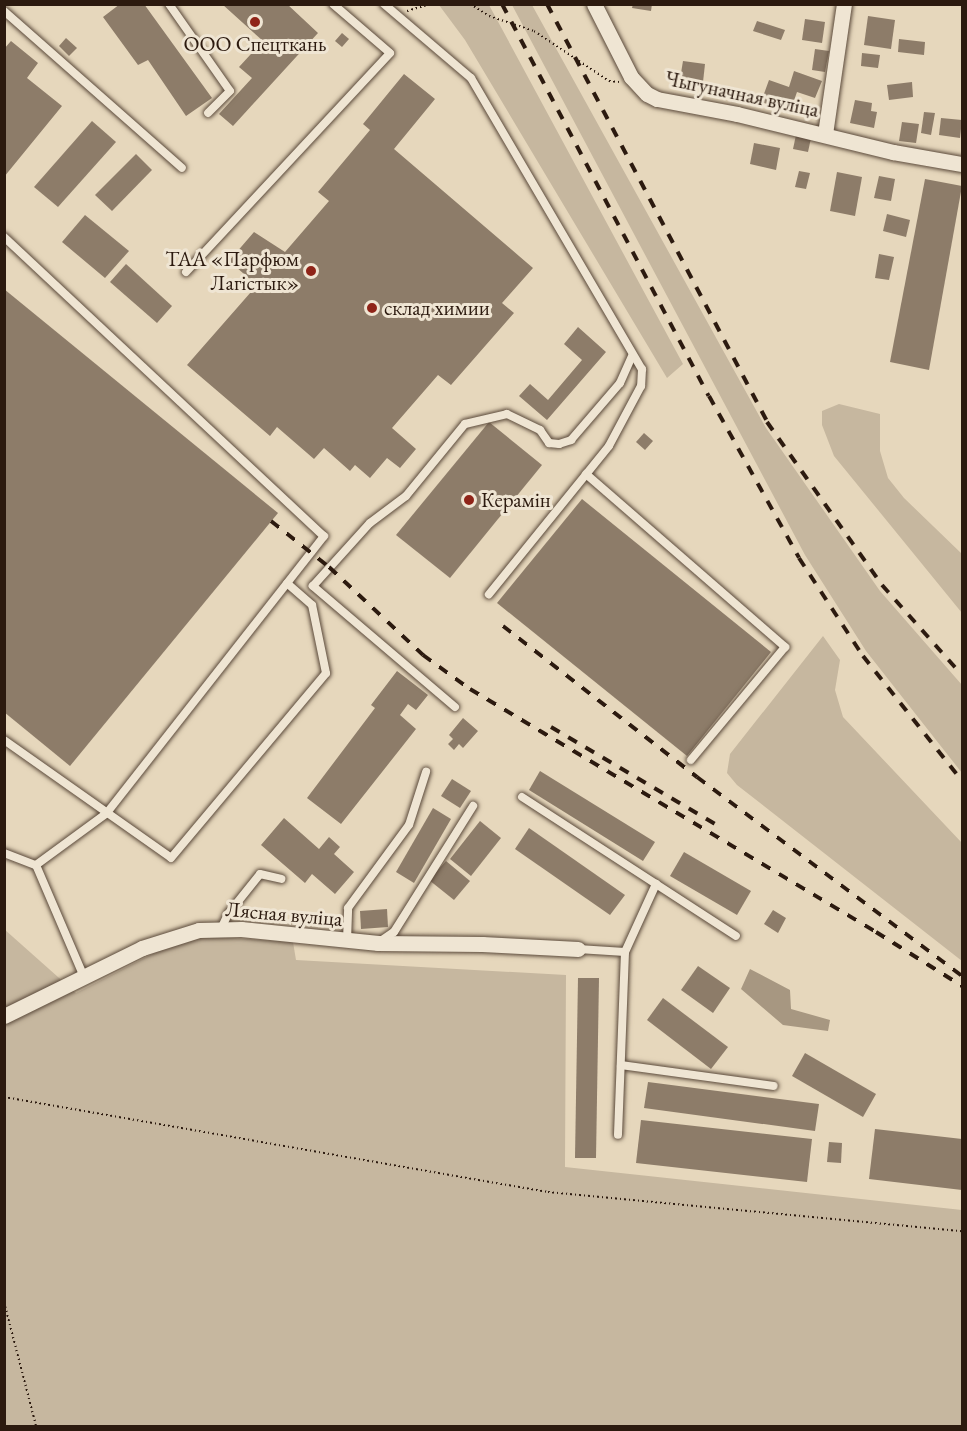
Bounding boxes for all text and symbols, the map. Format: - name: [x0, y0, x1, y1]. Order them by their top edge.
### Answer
- marker: ООО Спецткань: [248, 15, 262, 29]
- place label: ООО Спецткань: [184, 31, 326, 57]
- street label: Чыгуначная вуліца: [663, 65, 821, 123]
- place label: ТАА «Парфюм Лагістык»: [165, 246, 299, 296]
- marker: ТАА «Парфюм Лагістык»: [304, 264, 318, 278]
- place label: склад химии: [384, 295, 490, 321]
- marker: склад химии: [365, 301, 379, 315]
- place label: Керамін: [481, 487, 551, 513]
- marker: Керамін: [462, 493, 476, 507]
- street label: Лясная вуліца: [225, 896, 343, 932]

